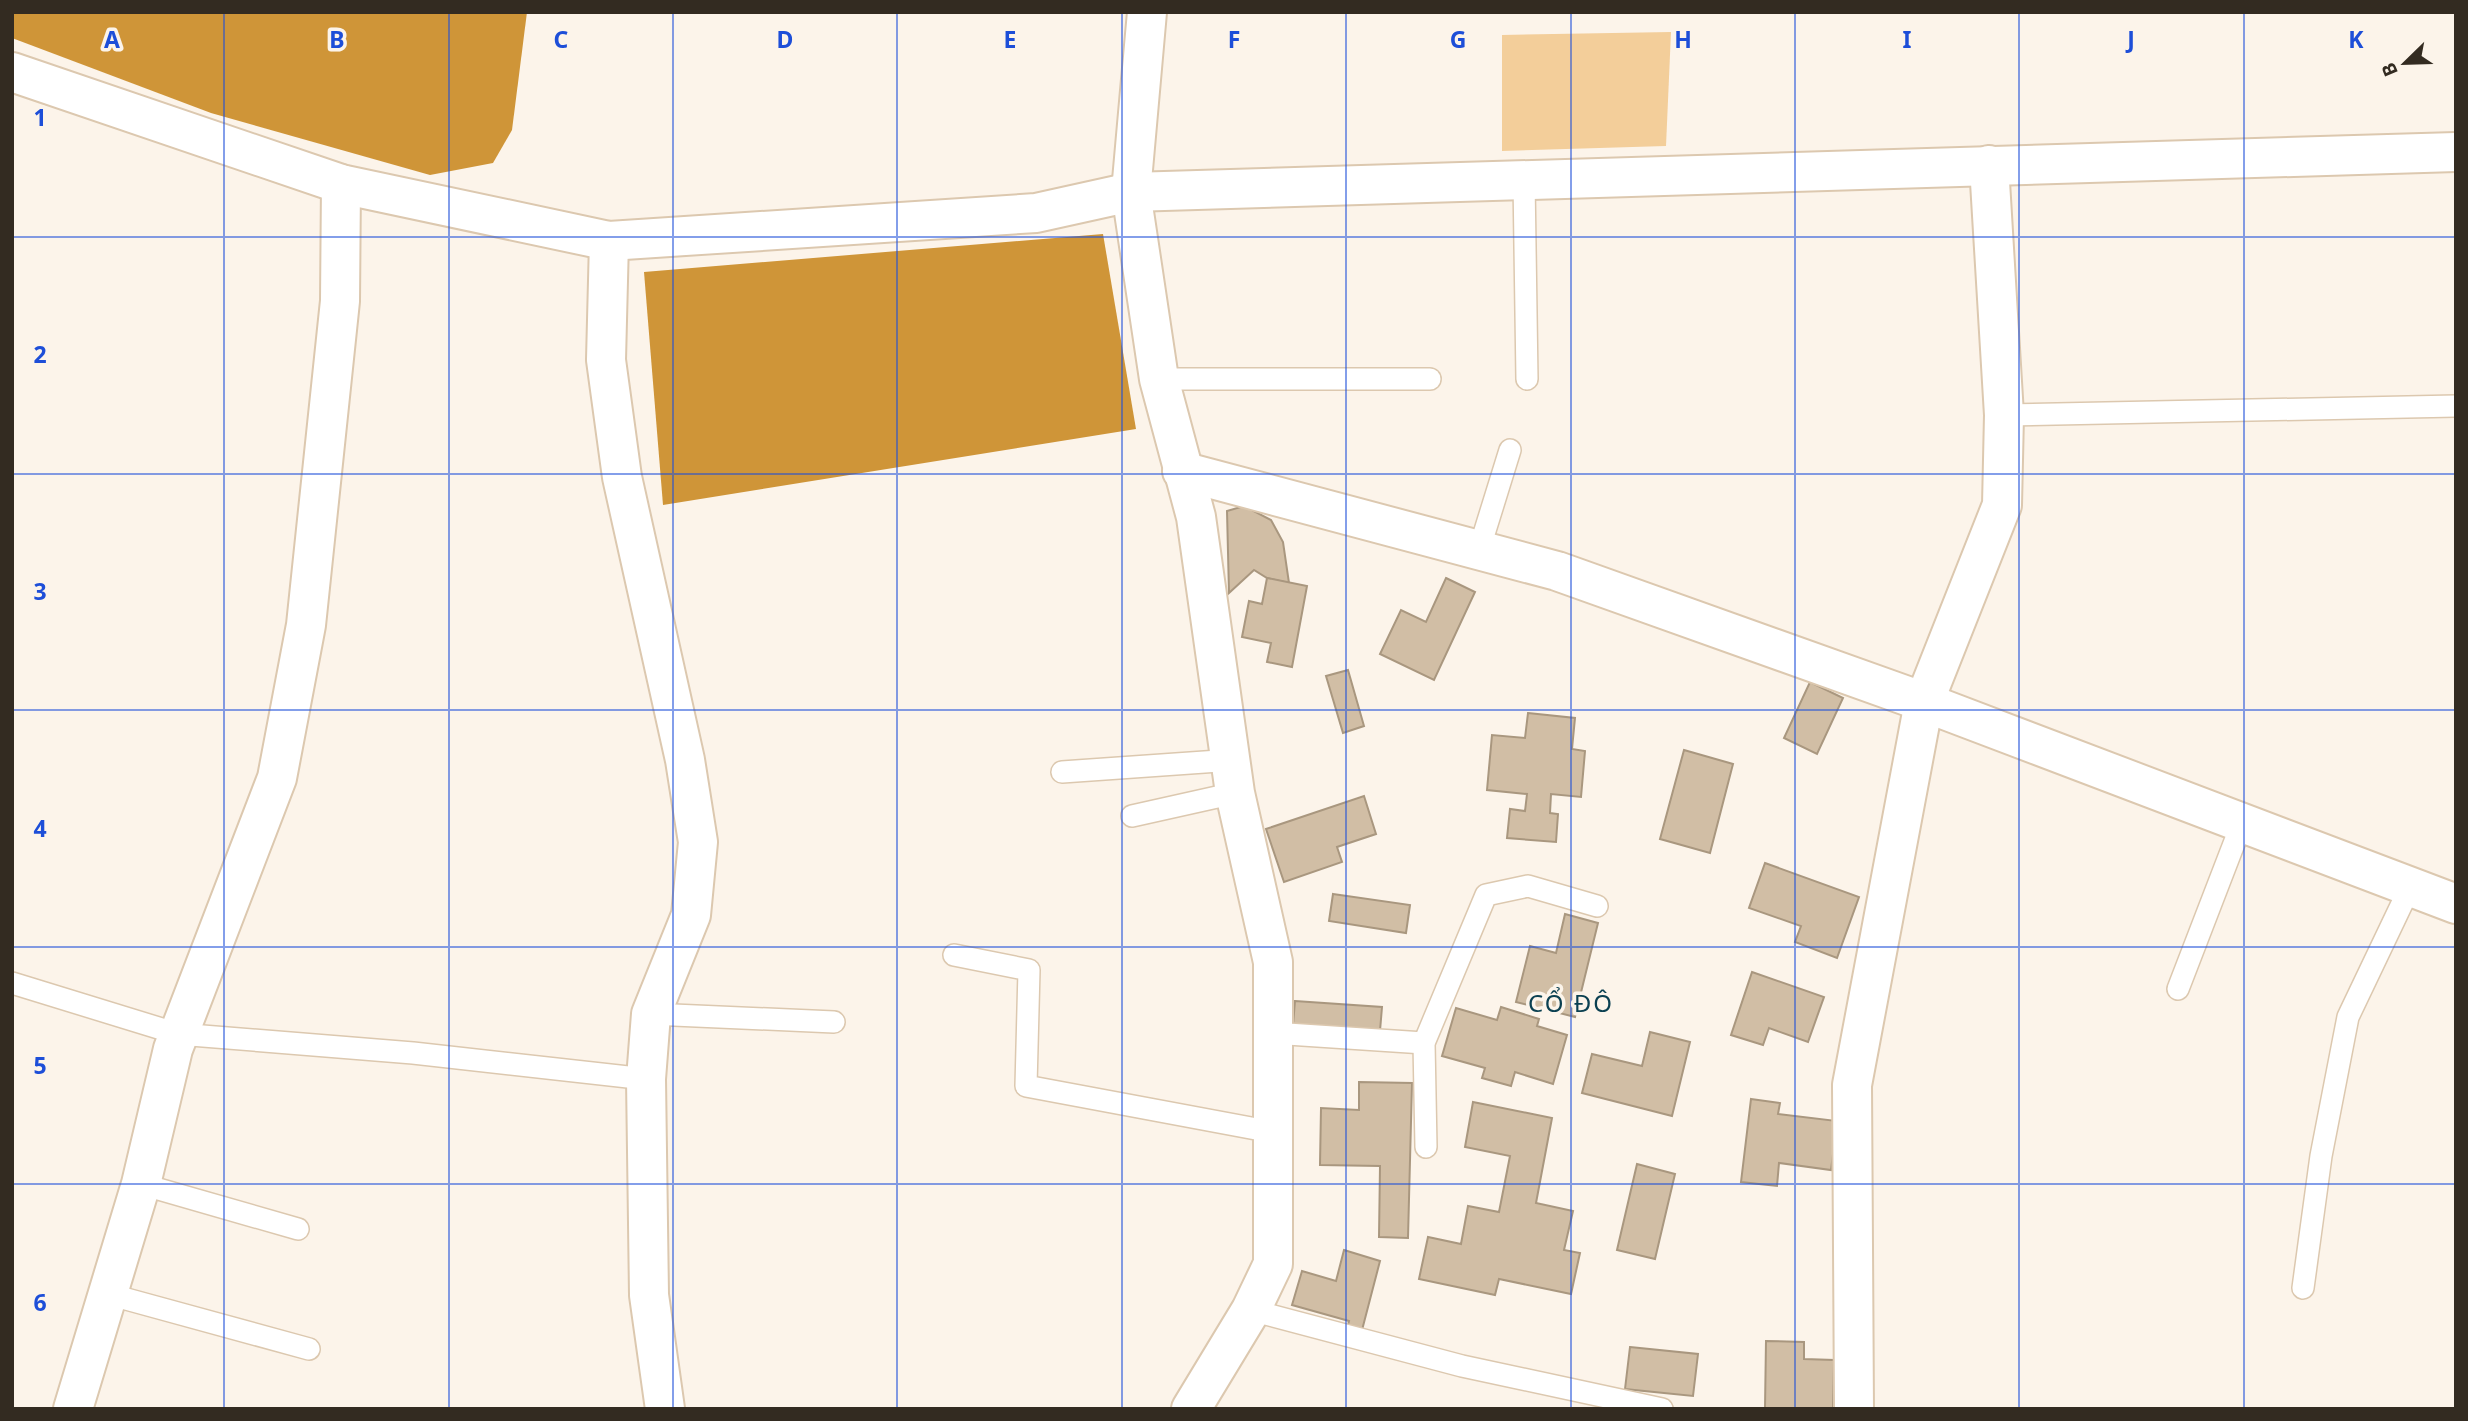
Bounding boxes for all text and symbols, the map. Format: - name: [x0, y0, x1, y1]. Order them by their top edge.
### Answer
- text: A: [104, 23, 120, 55]
- text: B: [329, 23, 345, 55]
- text: C: [554, 23, 569, 55]
- text: D: [777, 23, 793, 55]
- text: E: [1004, 23, 1016, 55]
- text: F: [1228, 23, 1240, 55]
- text: G: [1450, 23, 1466, 55]
- text: H: [1674, 23, 1692, 55]
- text: I: [1903, 23, 1912, 55]
- text: J: [2125, 23, 2135, 55]
- text: K: [2348, 23, 2364, 55]
- north arrow: [2370, 28, 2440, 98]
- text: B: [2375, 59, 2404, 81]
- text: 1: [33, 101, 47, 133]
- text: 2: [33, 338, 47, 370]
- text: 3: [33, 575, 47, 607]
- text: 4: [33, 812, 47, 844]
- district label: CỔ ĐÔ: [1528, 986, 1614, 1019]
- text: 5: [33, 1049, 47, 1081]
- text: 6: [33, 1286, 47, 1318]

